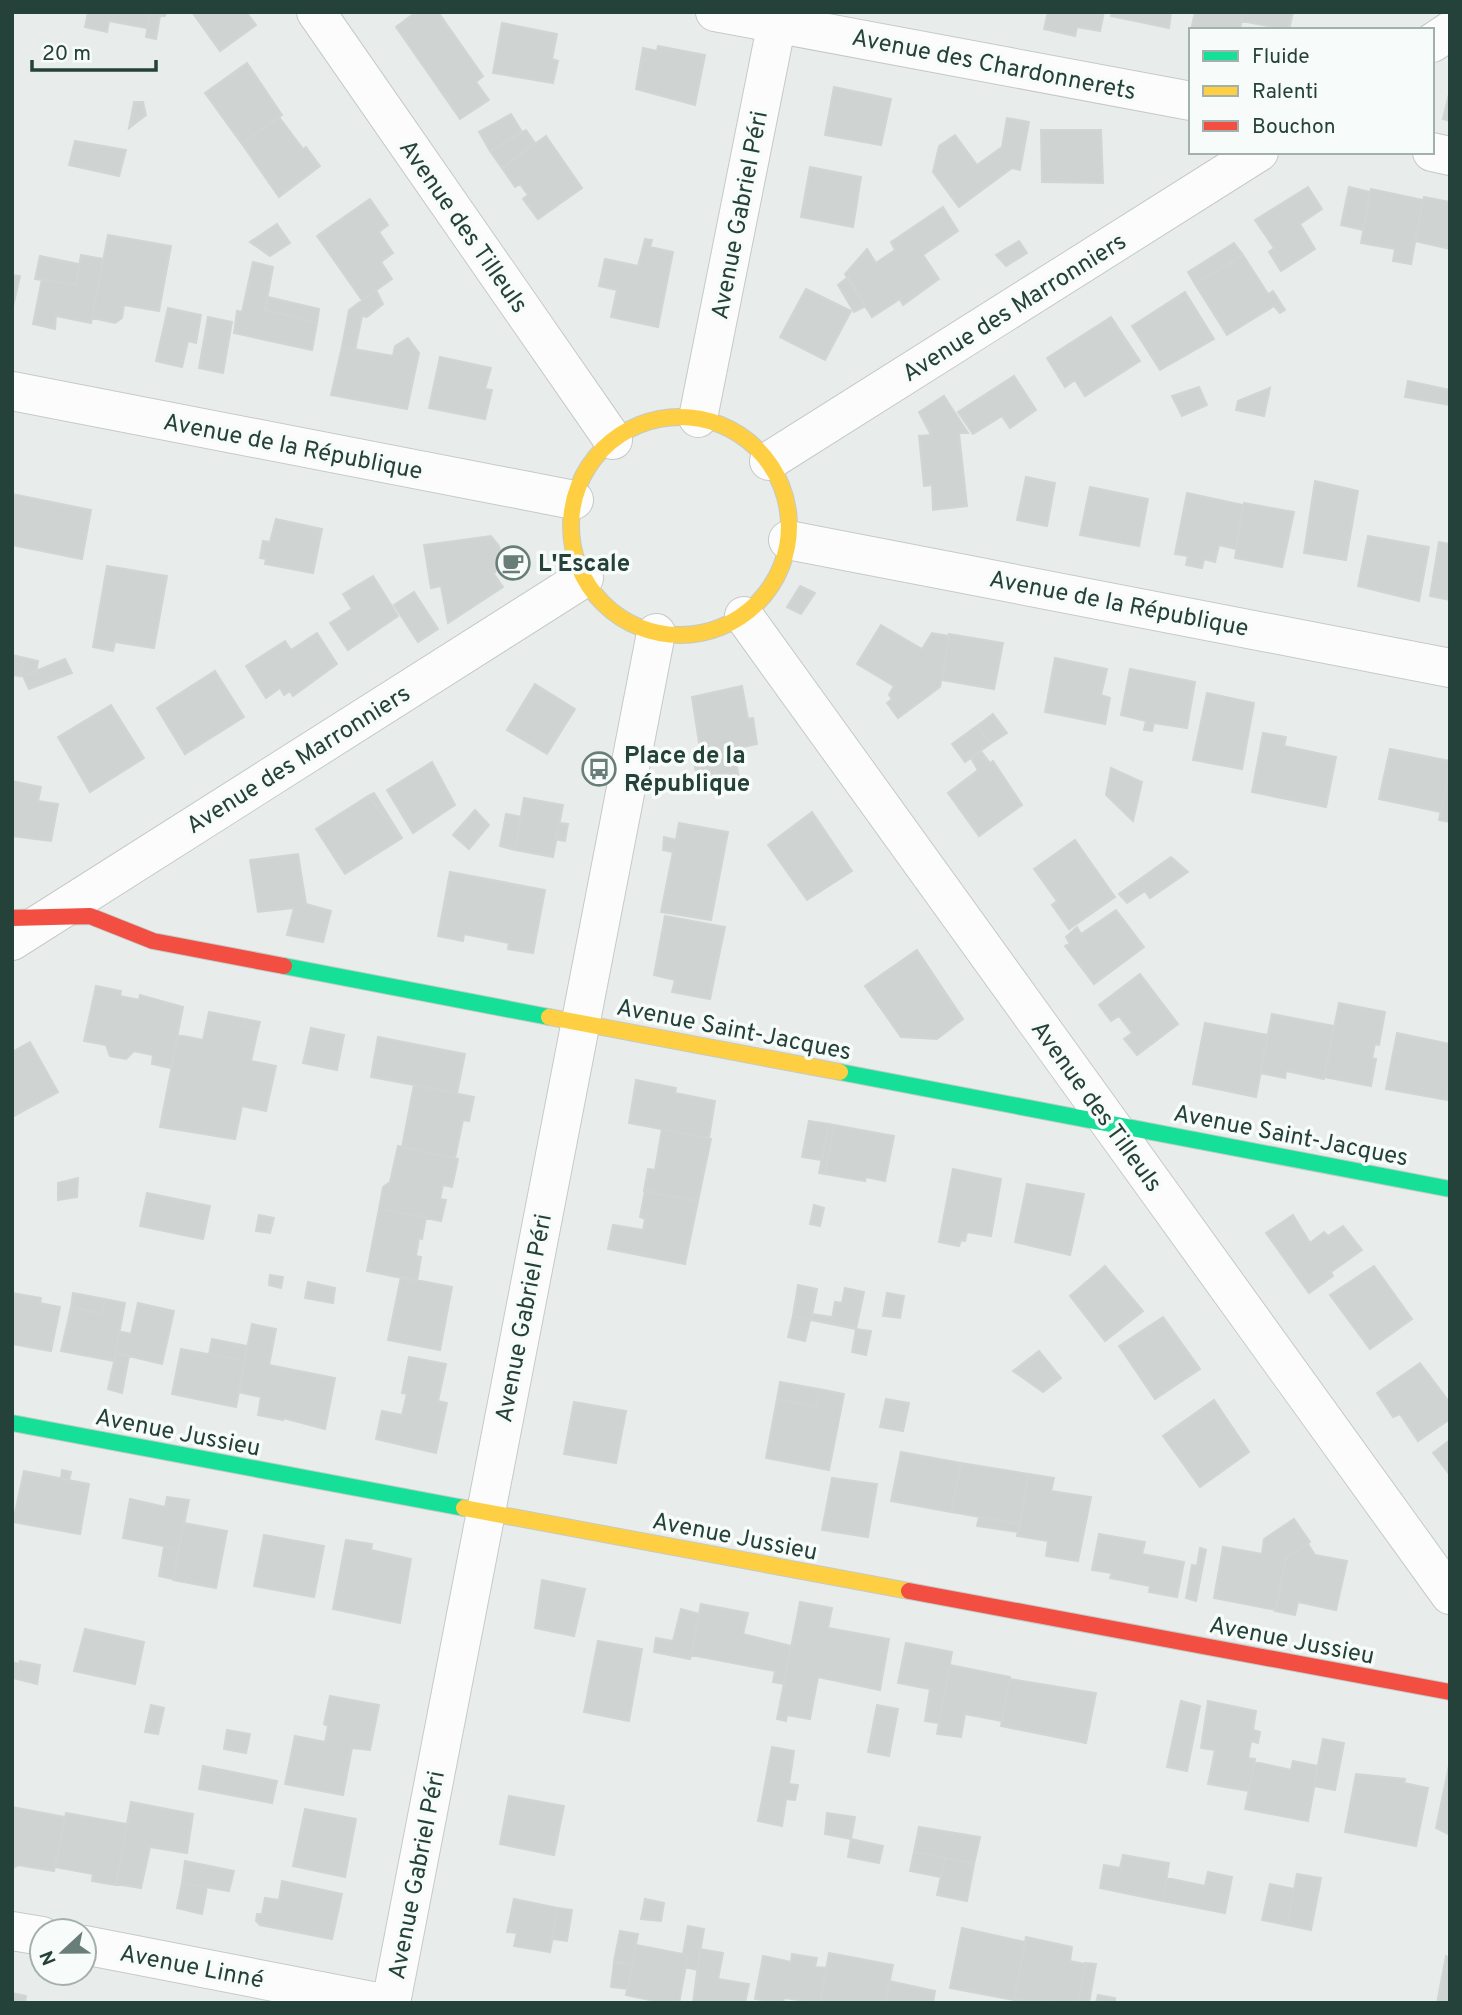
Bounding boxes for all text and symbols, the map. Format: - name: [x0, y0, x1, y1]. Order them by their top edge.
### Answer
- street label: Avenue des Chardonnerets: [849, 24, 1138, 108]
- scale bar: [32, 28, 156, 72]
- legend: [1189, 28, 1434, 154]
- text: 20 m: [42, 41, 91, 68]
- text: Fluide: [1252, 44, 1310, 71]
- text: Ralenti: [1252, 79, 1318, 106]
- street label: Avenue Gabriel Péri: [706, 108, 776, 322]
- text: Bouchon: [1252, 114, 1335, 141]
- street label: Avenue des Tilleuls: [391, 135, 533, 320]
- street label: Avenue des Marronniers: [897, 227, 1133, 390]
- street label: Avenue de la République: [160, 408, 425, 488]
- cafe icon: L'Escale: [494, 544, 532, 582]
- place label: L'Escale: [538, 550, 630, 580]
- street label: Avenue de la République: [986, 565, 1251, 645]
- street label: Avenue des Marronniers: [181, 679, 417, 842]
- place label: Place de la République: [624, 742, 750, 800]
- bus stop icon: Place de la République: [580, 750, 618, 788]
- street label: Avenue Saint-Jacques: [614, 993, 854, 1068]
- street label: Avenue des Tilleuls: [1023, 1016, 1168, 1199]
- street label: Avenue Saint-Jacques: [1171, 1099, 1411, 1174]
- street label: Avenue Gabriel Péri: [490, 1211, 560, 1425]
- street label: Avenue Jussieu: [93, 1403, 263, 1465]
- street label: Avenue Jussieu: [650, 1507, 820, 1569]
- street label: Avenue Jussieu: [1207, 1611, 1377, 1673]
- street label: Avenue Gabriel Péri: [383, 1768, 453, 1982]
- north arrow: [28, 1917, 98, 1987]
- street label: Avenue Linné: [117, 1939, 266, 1997]
- text: N: [35, 1947, 63, 1968]

